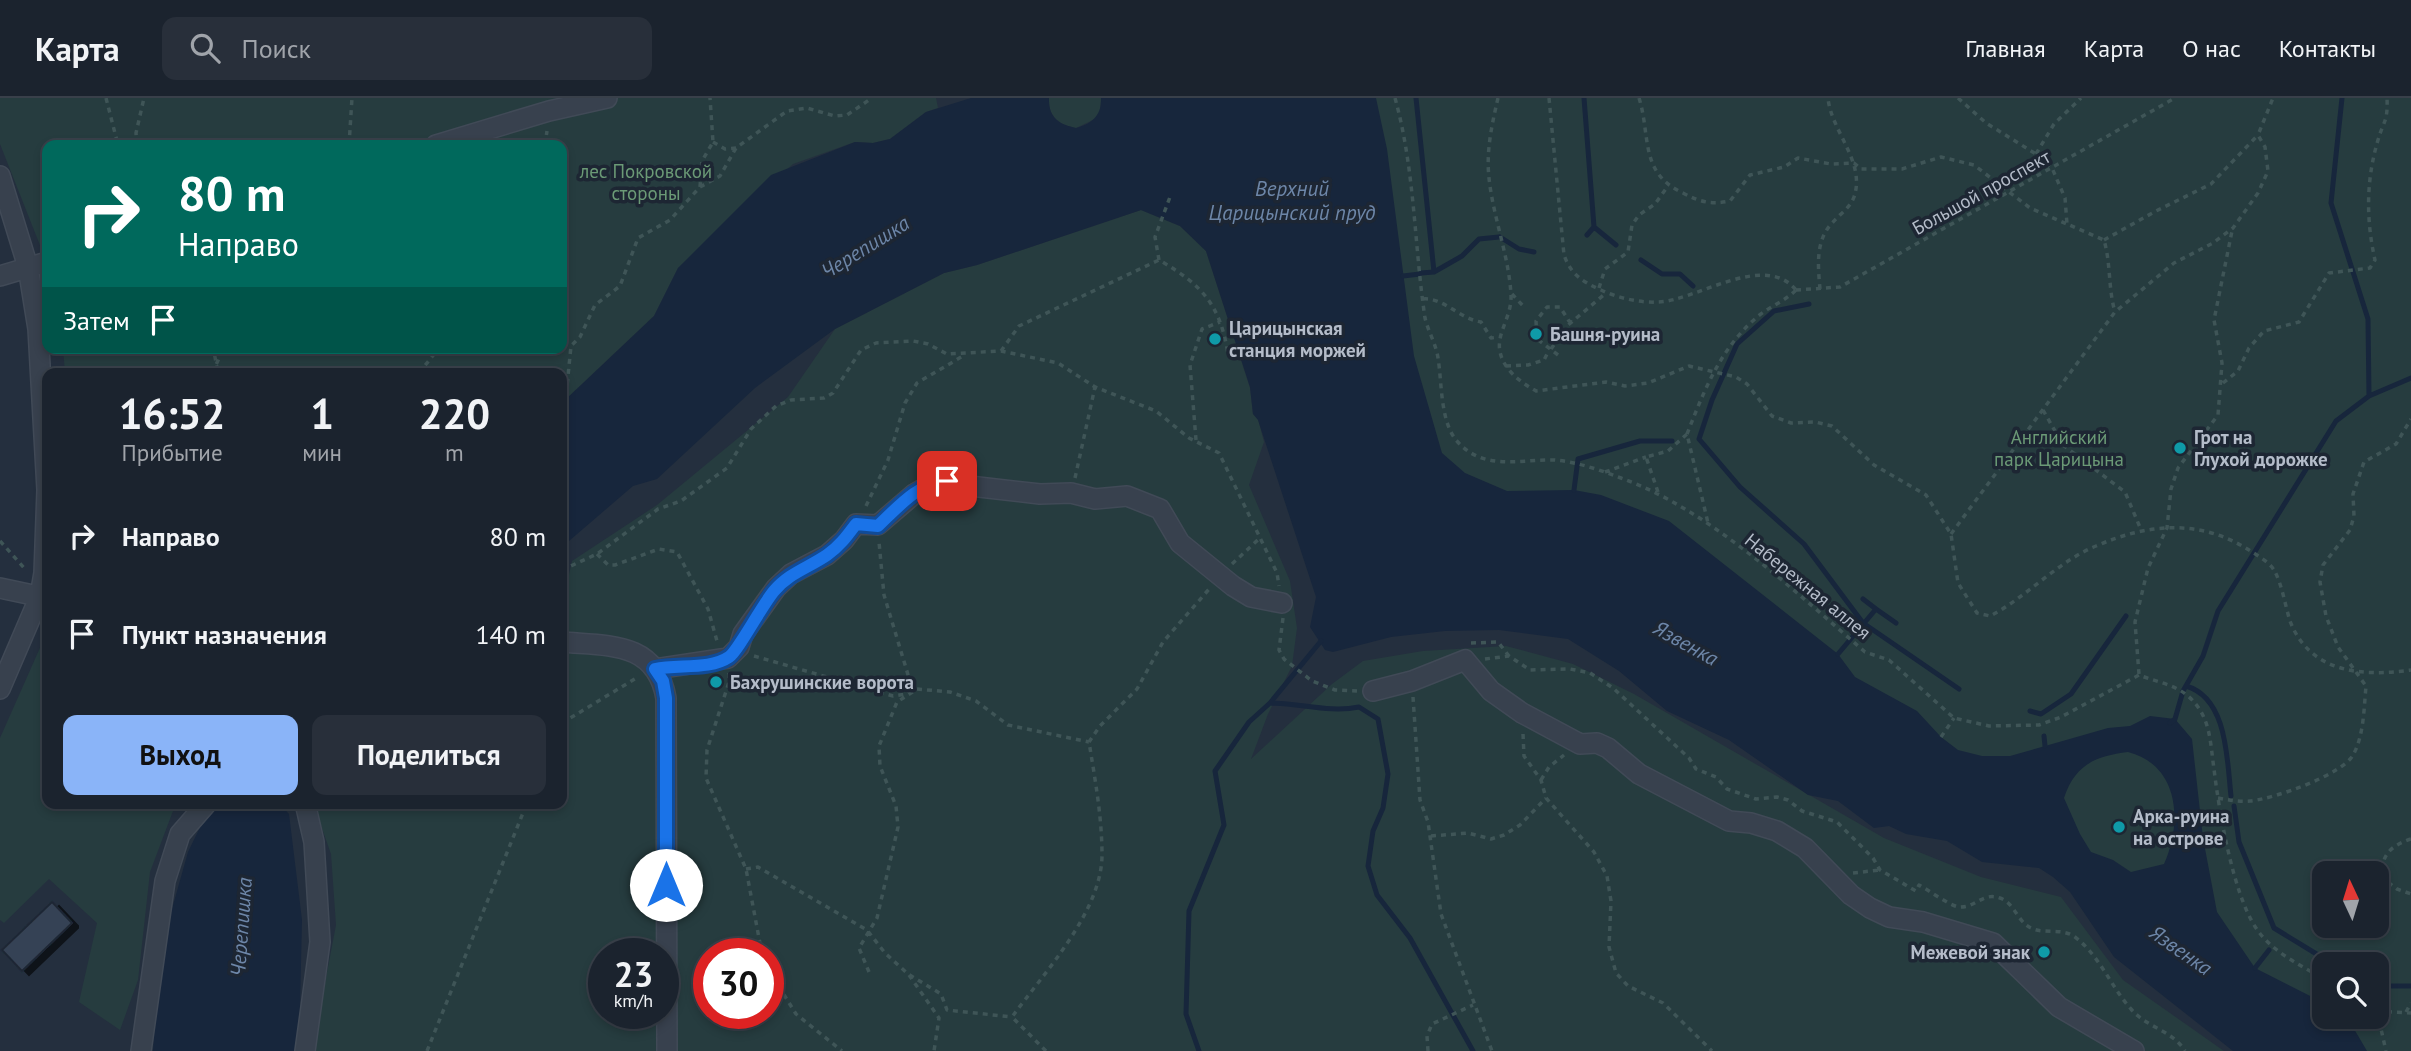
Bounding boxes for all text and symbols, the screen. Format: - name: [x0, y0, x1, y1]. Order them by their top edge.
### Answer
- search box: [162, 17, 652, 80]
- text: Карта: [35, 27, 120, 70]
- icon: search: [186, 29, 224, 67]
- text: Поиск: [242, 32, 311, 65]
- text: Главная: [1965, 33, 2046, 64]
- text: Карта: [2084, 33, 2144, 64]
- text: О нас: [2182, 33, 2241, 64]
- text: Контакты: [2279, 33, 2376, 64]
- street label: Большой проспект: [1908, 144, 2055, 240]
- park label: лес Покровской стороны: [579, 159, 712, 205]
- text: 80 m: [178, 161, 285, 225]
- icon: right: [63, 168, 154, 259]
- water label: Верхний Царицынский пруд: [1209, 175, 1375, 226]
- water label: Черепишка: [816, 209, 915, 285]
- text: Направо: [178, 223, 299, 265]
- icon: arrive: [144, 301, 182, 339]
- text: Затем: [63, 304, 130, 337]
- place label: Царицынская станция моржей: [1229, 316, 1366, 362]
- place label: Башня-руина: [1550, 322, 1660, 346]
- marker: Башня-руина: [1528, 326, 1544, 342]
- marker: Царицынская станция моржей: [1207, 331, 1223, 347]
- text: 16:52: [119, 386, 225, 441]
- text: 1: [310, 386, 334, 441]
- text: 220: [419, 386, 490, 441]
- park label: Английский парк Царицына: [1994, 425, 2124, 471]
- place label: Грот на Глухой дорожке: [2194, 425, 2328, 471]
- text: Прибытие: [122, 438, 223, 467]
- text: мин: [302, 438, 342, 467]
- text: m: [445, 438, 464, 467]
- marker: Грот на Глухой дорожке: [2172, 440, 2188, 456]
- pin: [917, 451, 977, 511]
- icon: arrive: [928, 462, 966, 500]
- icon: right: [63, 517, 101, 555]
- text: Направо: [122, 520, 220, 553]
- text: 80 m: [490, 520, 546, 553]
- street label: Набережная аллея: [1740, 528, 1876, 644]
- water label: Язвенка: [1648, 614, 1724, 672]
- icon: arrive: [63, 615, 101, 653]
- text: Пункт назначения: [122, 618, 327, 651]
- text: 140 m: [475, 618, 546, 651]
- place label: Бахрушинские ворота: [730, 670, 914, 694]
- marker: Бахрушинские ворота: [708, 674, 724, 690]
- button: Выход: [63, 715, 298, 795]
- button: Поделиться: [312, 715, 546, 795]
- place label: Арка-руина на острове: [2133, 804, 2229, 850]
- marker: Арка-руина на острове: [2111, 819, 2127, 835]
- position arrow: [629, 848, 703, 922]
- north arrow: [2312, 861, 2389, 938]
- map controls: [2312, 861, 2389, 1029]
- water label: Черепишка: [224, 876, 258, 977]
- water label: Язвенка: [2144, 918, 2218, 982]
- speed limit sign: 30: [693, 938, 784, 1029]
- place label: Межевой знак: [1911, 940, 2031, 964]
- marker: Межевой знак: [2036, 944, 2052, 960]
- text: 23: [614, 951, 653, 997]
- button: search: [2312, 952, 2389, 1029]
- text: km/h: [614, 989, 653, 1012]

